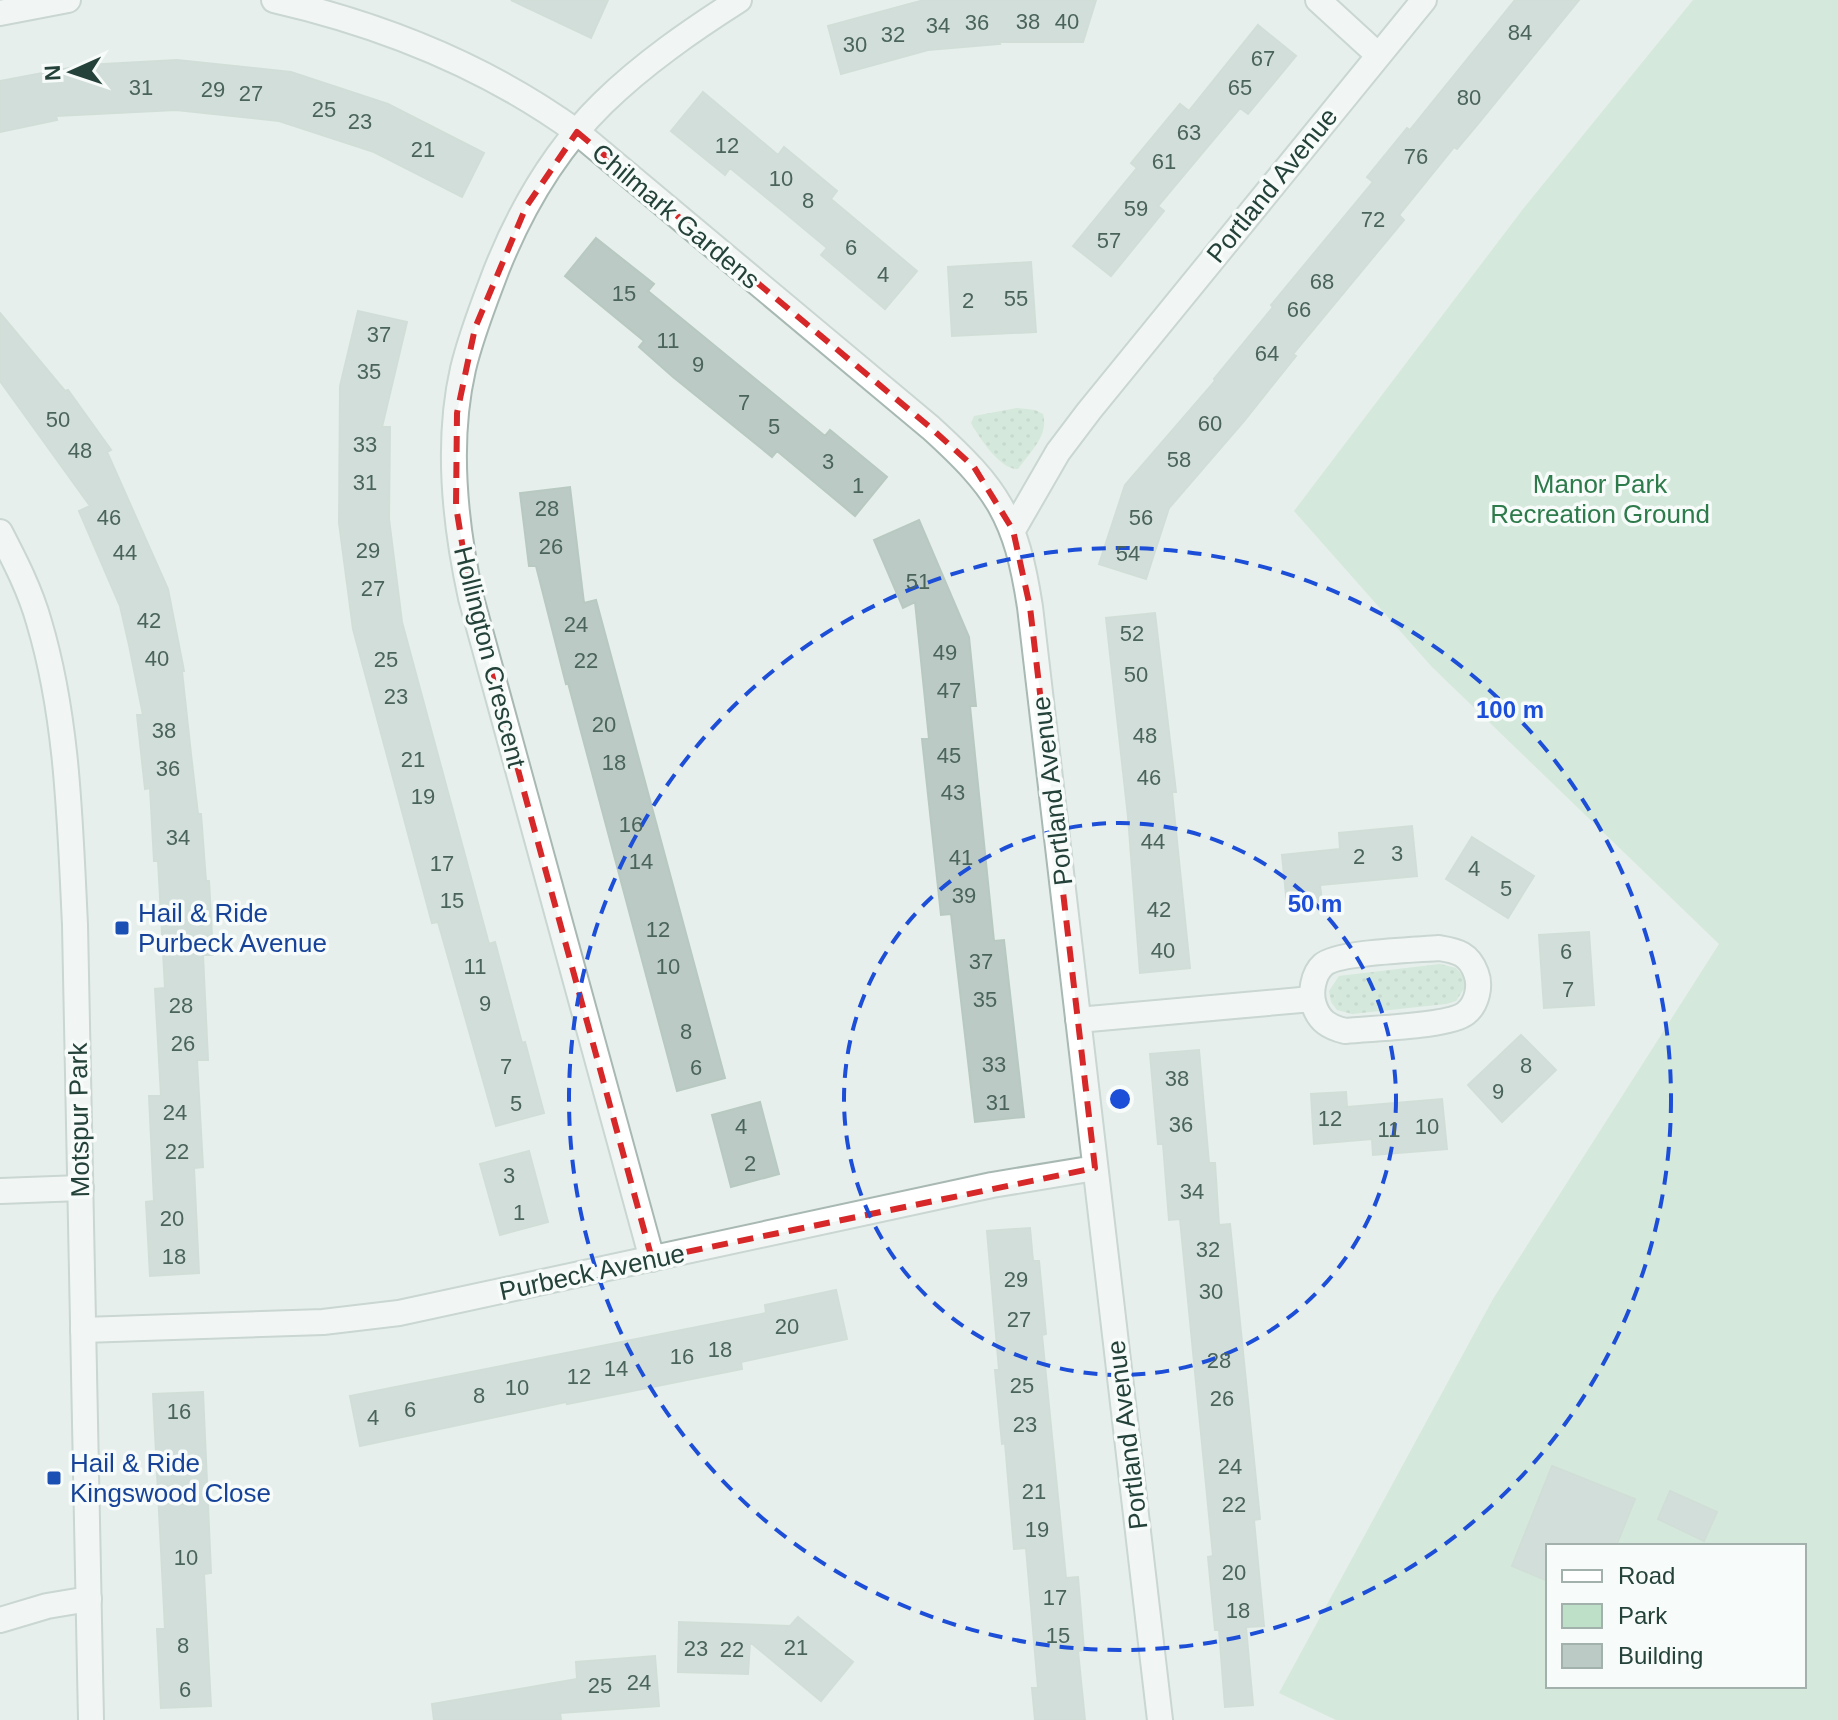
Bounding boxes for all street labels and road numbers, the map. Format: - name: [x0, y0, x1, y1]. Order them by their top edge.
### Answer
- street label: Portland Avenue: [1200, 102, 1344, 268]
- street label: Chilmark Gardens: [586, 137, 766, 295]
- street label: Hollington Crescent: [448, 543, 532, 771]
- street label: Portland Avenue: [1026, 695, 1078, 887]
- street label: Motspur Park: [63, 1041, 95, 1198]
- street label: Purbeck Avenue: [496, 1238, 688, 1306]
- street label: Portland Avenue: [1101, 1339, 1153, 1531]

